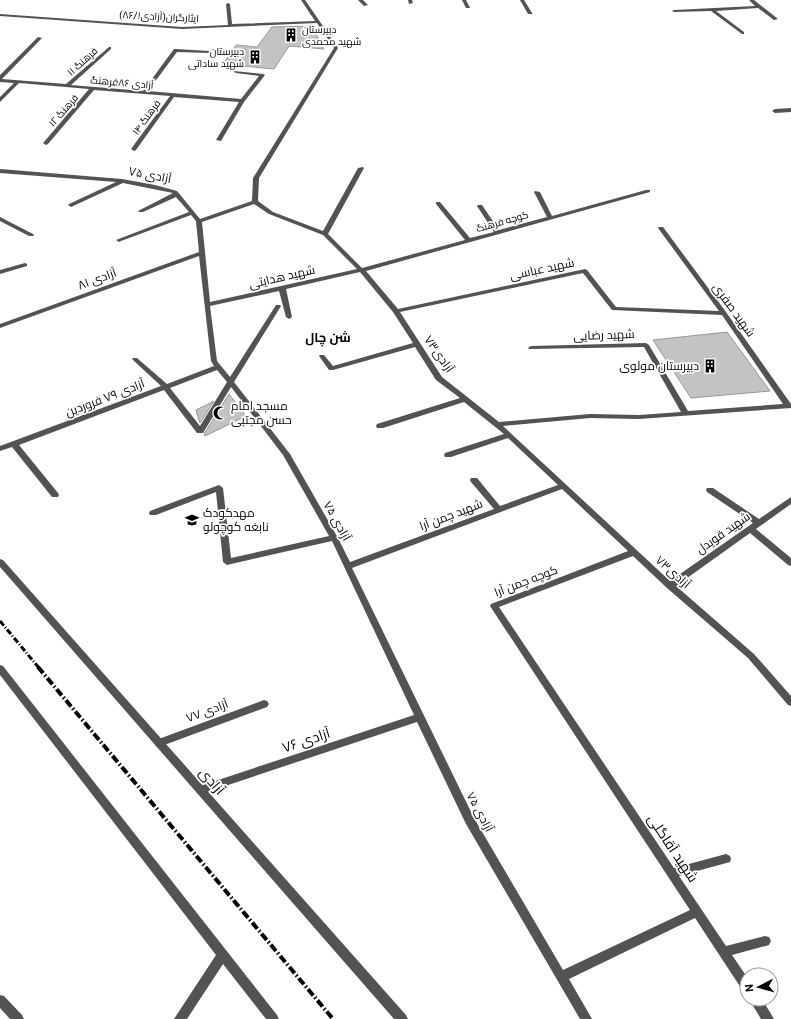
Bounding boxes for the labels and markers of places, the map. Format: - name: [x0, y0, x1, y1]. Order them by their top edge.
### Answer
- place label: دبیرستان شهید محمدی: [302, 24, 361, 48]
- building icon: دبیرستان شهید محمدی: [283, 27, 299, 43]
- place label: دبیرستان شهید ساداتی: [188, 46, 244, 70]
- building icon: دبیرستان شهید ساداتی: [247, 49, 263, 65]
- building icon: دبیرستان مولوی: [702, 358, 718, 374]
- place label: دبیرستان مولوی: [619, 359, 699, 373]
- place label: مسجد امام حسن مجتبی: [231, 399, 292, 427]
- mosque icon: مسجد امام حسن مجتبی: [212, 405, 228, 421]
- place label: مهدکودک نابغه کوچولو: [203, 506, 269, 536]
- school or university icon: مهدکودک نابغه کوچولو: [184, 512, 200, 528]

